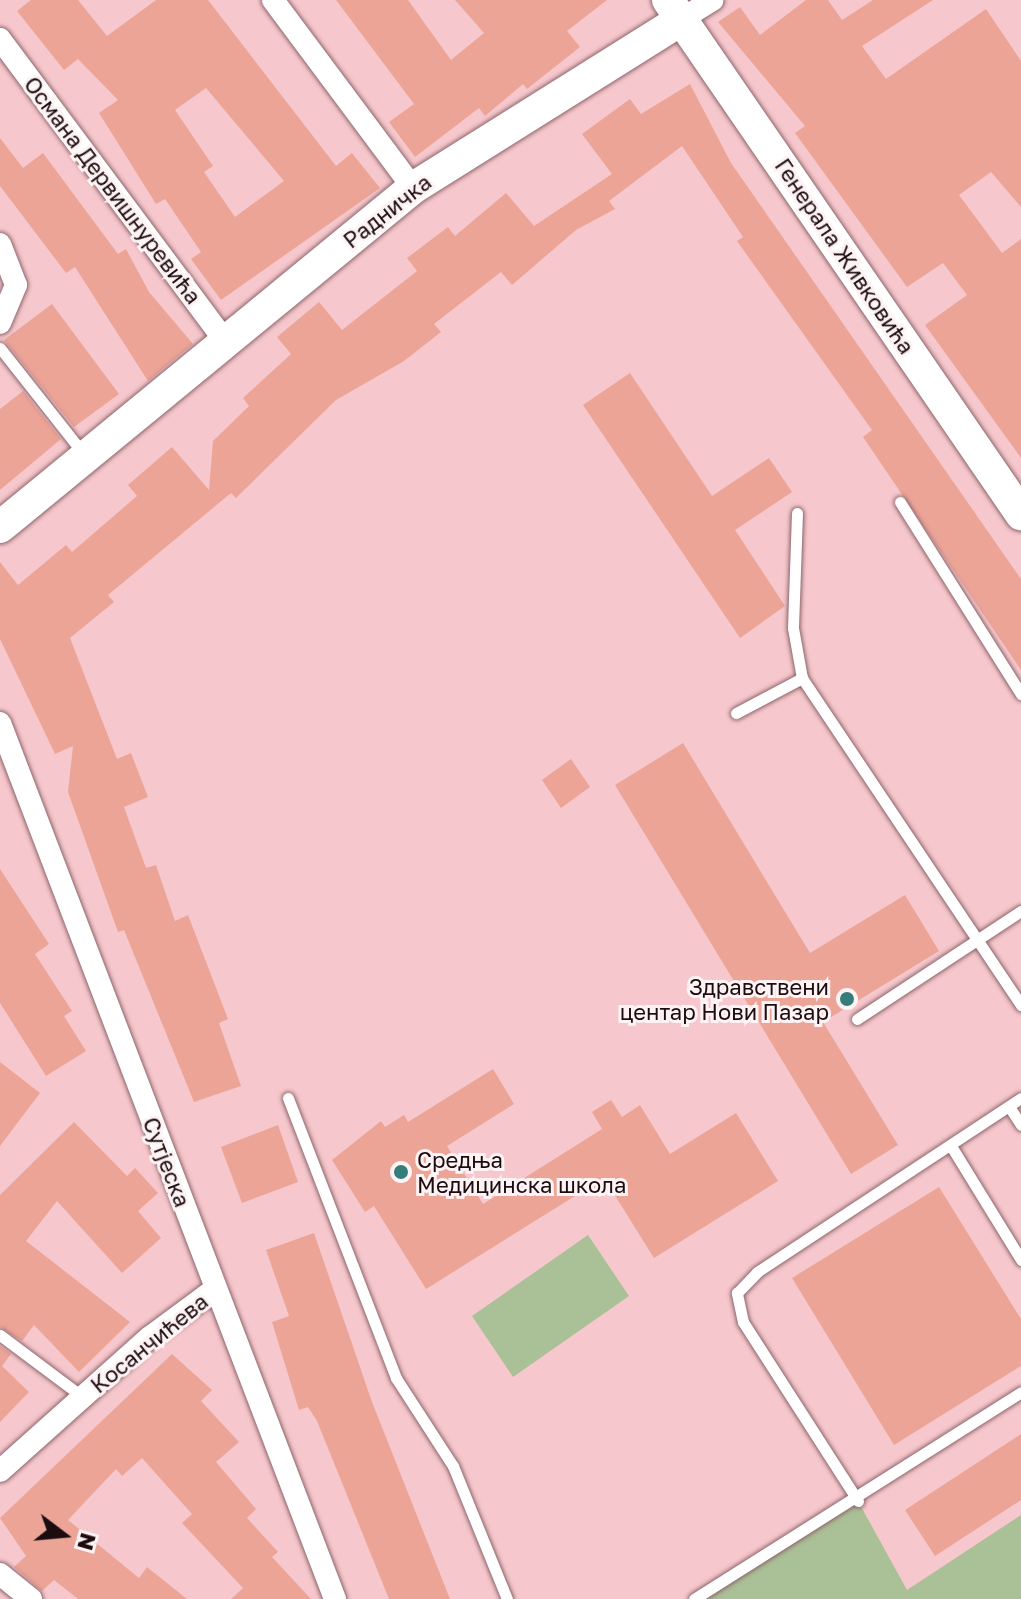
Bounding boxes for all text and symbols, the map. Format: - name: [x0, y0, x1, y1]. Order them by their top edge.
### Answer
- street label: Османа Дервишнуревића: [19, 71, 207, 309]
- street label: Генерала Живковића: [770, 153, 920, 359]
- street label: Радничка: [338, 169, 436, 253]
- place label: Здравствени центар Нови Пазар: [620, 973, 829, 1024]
- marker: Здравствени центар Нови Пазар: [836, 988, 858, 1010]
- street label: Сутјеска: [138, 1113, 196, 1211]
- place label: Средња Медицинска школа: [417, 1146, 626, 1198]
- marker: Средња Медицинска школа: [392, 1163, 410, 1181]
- street label: Косанчићева: [85, 1288, 213, 1398]
- north arrow: [24, 1495, 104, 1575]
- text: N: [72, 1530, 103, 1554]

